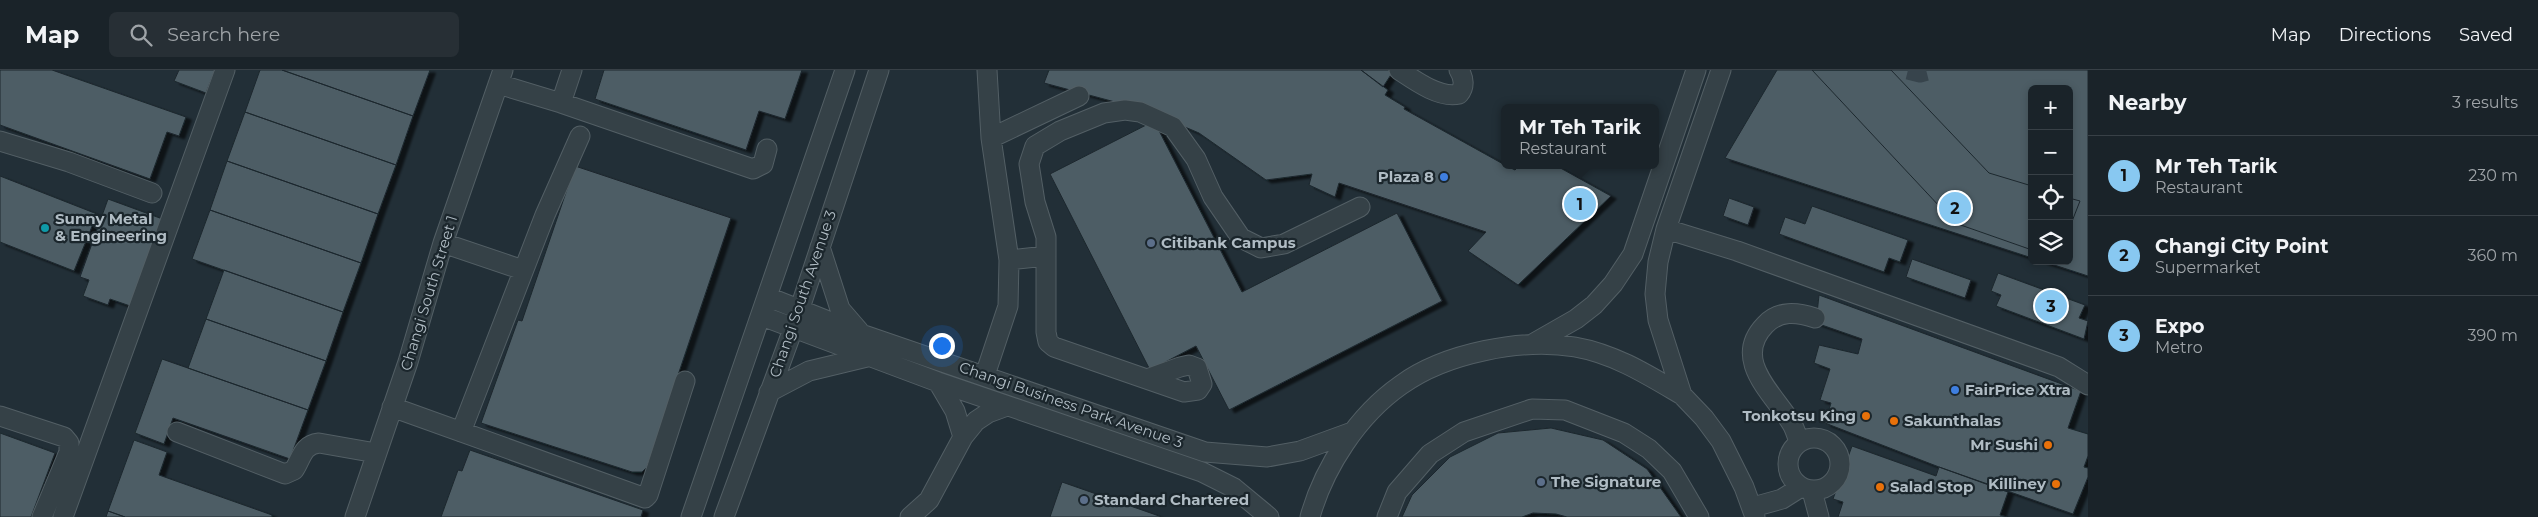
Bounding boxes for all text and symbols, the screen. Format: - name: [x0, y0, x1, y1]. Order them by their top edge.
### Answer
- search box: [109, 12, 459, 57]
- text: Map: [25, 20, 79, 49]
- icon: search: [127, 21, 155, 49]
- text: Search here: [167, 23, 280, 46]
- text: Map: [2271, 24, 2311, 46]
- text: Directions: [2339, 24, 2431, 46]
- text: Saved: [2459, 24, 2513, 46]
- map controls: [2028, 85, 2073, 265]
- button: +: [2028, 85, 2073, 130]
- text: Nearby: [2108, 90, 2187, 115]
- text: 3 results: [2452, 93, 2518, 112]
- popup: [1501, 104, 1659, 169]
- text: Mr Teh Tarik: [1519, 116, 1641, 139]
- button: −: [2028, 130, 2073, 175]
- text: Restaurant: [1519, 139, 1607, 158]
- text: Mr Teh Tarik: [2155, 155, 2277, 178]
- text: 1: [2121, 166, 2127, 185]
- text: 230 m: [2468, 166, 2518, 185]
- place label: Plaza 8: [1378, 167, 1434, 186]
- marker: Plaza 8: [1438, 171, 1450, 183]
- button: locate: [2028, 175, 2073, 220]
- text: Restaurant: [2155, 178, 2243, 197]
- pin: 1: [1564, 185, 1596, 223]
- pin: 2: [1939, 189, 1971, 227]
- street label: Changi South Avenue 3: [765, 208, 840, 380]
- place label: Sunny Metal & Engineering: [55, 209, 167, 245]
- street label: Changi South Street 1: [396, 213, 461, 373]
- button: layers: [2028, 220, 2073, 265]
- marker: Sunny Metal & Engineering: [39, 222, 51, 234]
- place label: Citibank Campus: [1161, 233, 1296, 252]
- text: Changi City Point: [2155, 235, 2328, 258]
- marker: Citibank Campus: [1145, 237, 1157, 249]
- text: 2: [2119, 246, 2129, 265]
- text: 360 m: [2467, 246, 2518, 265]
- text: Supermarket: [2155, 258, 2261, 277]
- pin: 3: [2035, 287, 2067, 325]
- text: Expo: [2155, 315, 2204, 338]
- text: 3: [2119, 326, 2129, 345]
- text: 390 m: [2467, 326, 2518, 345]
- your location: [929, 333, 955, 359]
- text: Metro: [2155, 338, 2203, 357]
- street label: Changi Business Park Avenue 3: [957, 357, 1186, 452]
- place label: FairPrice Xtra: [1965, 380, 2071, 399]
- marker: FairPrice Xtra: [1949, 384, 1961, 396]
- place label: Tonkotsu King: [1742, 406, 1856, 425]
- marker: Tonkotsu King: [1860, 410, 1872, 422]
- place label: Sakunthalas: [1904, 411, 2001, 430]
- marker: Sakunthalas: [1888, 415, 1900, 427]
- place label: Mr Sushi: [1970, 435, 2038, 454]
- marker: Mr Sushi: [2042, 439, 2054, 451]
- place label: The Signature: [1551, 472, 1661, 491]
- place label: Killiney: [1988, 474, 2047, 493]
- marker: The Signature: [1535, 476, 1547, 488]
- place label: Salad Stop: [1890, 477, 1973, 496]
- marker: Killiney: [2050, 478, 2062, 490]
- marker: Salad Stop: [1874, 481, 1886, 493]
- place label: Standard Chartered: [1094, 490, 1249, 509]
- marker: Standard Chartered: [1078, 494, 1090, 506]

